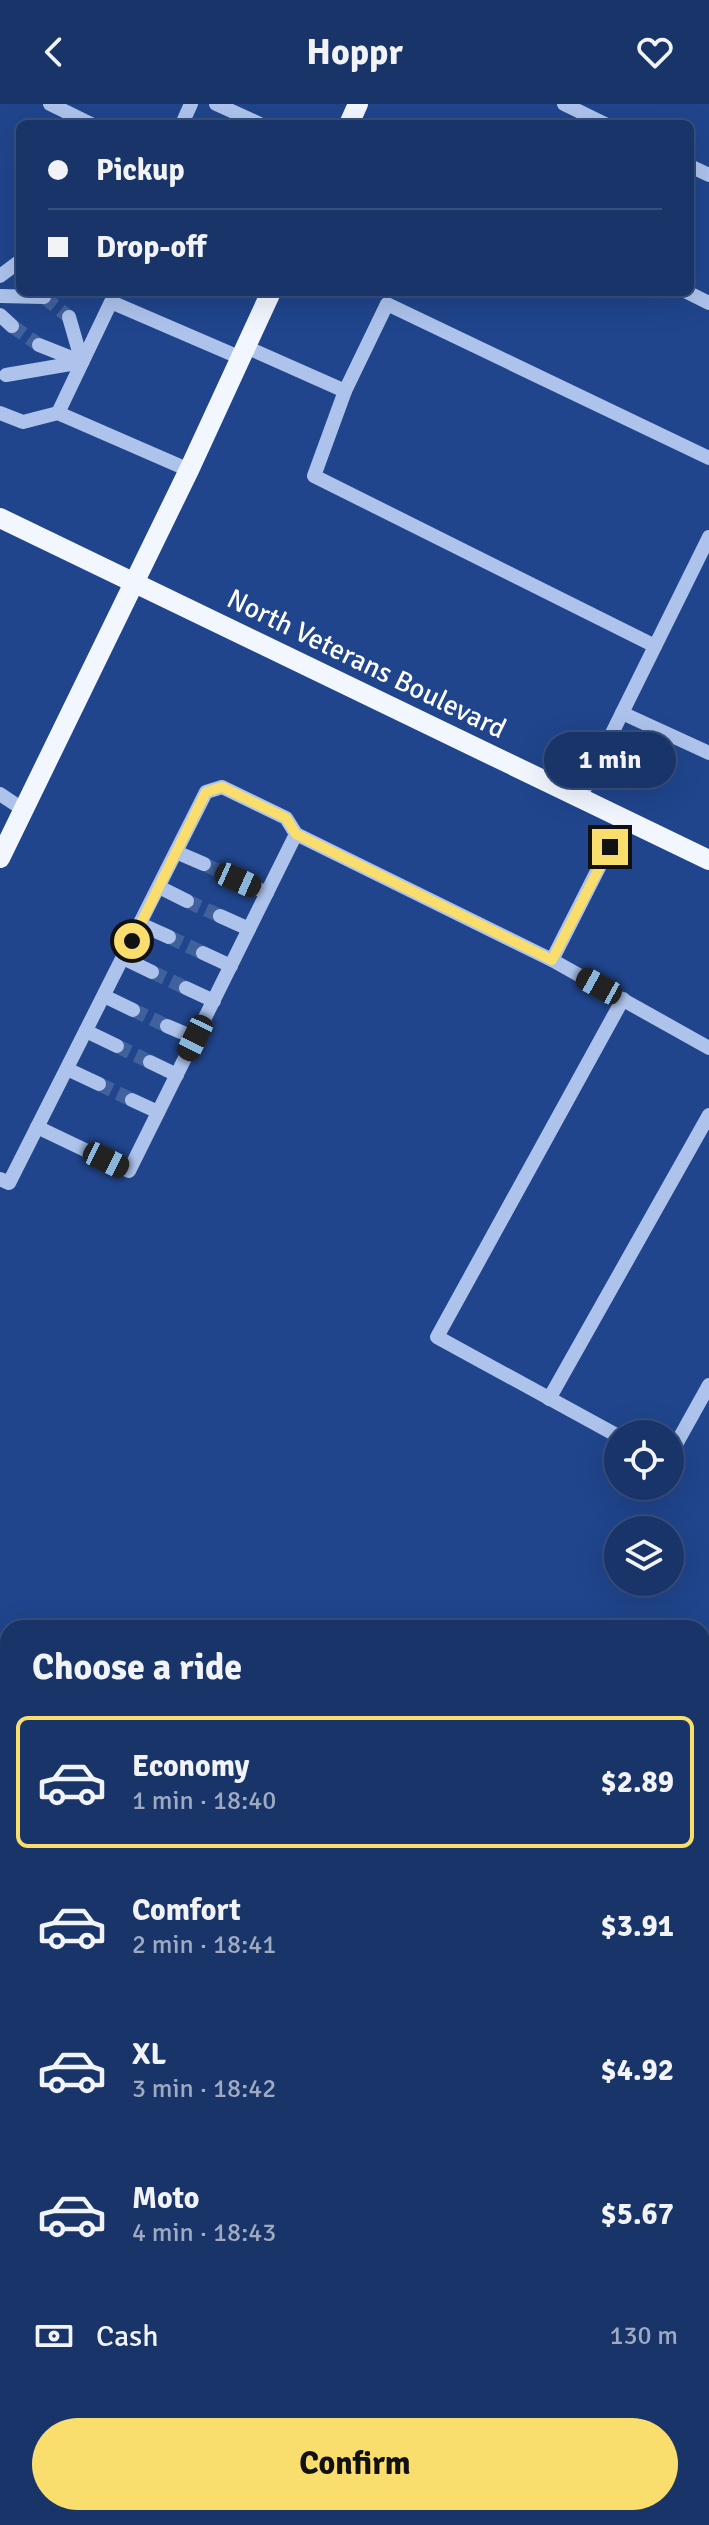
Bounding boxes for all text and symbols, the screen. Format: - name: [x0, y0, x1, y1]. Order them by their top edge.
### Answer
- icon: back: [32, 30, 76, 74]
- text: Hoppr: [306, 30, 403, 75]
- icon: heart: [633, 30, 677, 74]
- text: Pickup: [96, 152, 185, 189]
- text: Drop-off: [96, 229, 206, 266]
- street label: North Veterans Boulevard: [222, 582, 512, 746]
- callout: 1 min: [544, 731, 676, 787]
- text: 1 min: [579, 744, 641, 776]
- route end: [592, 829, 628, 865]
- car: [211, 859, 265, 901]
- route start: [114, 923, 150, 959]
- car: [572, 964, 626, 1008]
- car: [174, 1011, 216, 1065]
- car: [79, 1139, 133, 1181]
- map controls: [604, 1420, 684, 1596]
- button: locate: [604, 1420, 684, 1500]
- button: layers: [604, 1516, 684, 1596]
- text: Choose a ride: [32, 1645, 242, 1690]
- icon: car: [36, 1746, 108, 1818]
- text: Economy: [132, 1748, 249, 1785]
- text: $2.89: [601, 1764, 674, 1801]
- text: 1 min · 18:40: [132, 1785, 276, 1817]
- icon: car: [36, 1890, 108, 1962]
- text: Comfort: [132, 1892, 241, 1929]
- text: $3.91: [601, 1908, 674, 1945]
- text: 2 min · 18:41: [132, 1929, 276, 1961]
- icon: car: [36, 2034, 108, 2106]
- text: XL: [132, 2036, 166, 2073]
- text: $4.92: [601, 2052, 674, 2089]
- text: 3 min · 18:42: [132, 2073, 276, 2105]
- icon: car: [36, 2178, 108, 2250]
- text: Moto: [132, 2180, 199, 2217]
- text: $5.67: [601, 2196, 674, 2233]
- text: 4 min · 18:43: [132, 2217, 276, 2249]
- icon: cash: [32, 2314, 76, 2358]
- text: Cash: [96, 2318, 159, 2355]
- text: 130 m: [609, 2320, 678, 2352]
- button: Confirm: [32, 2418, 678, 2510]

